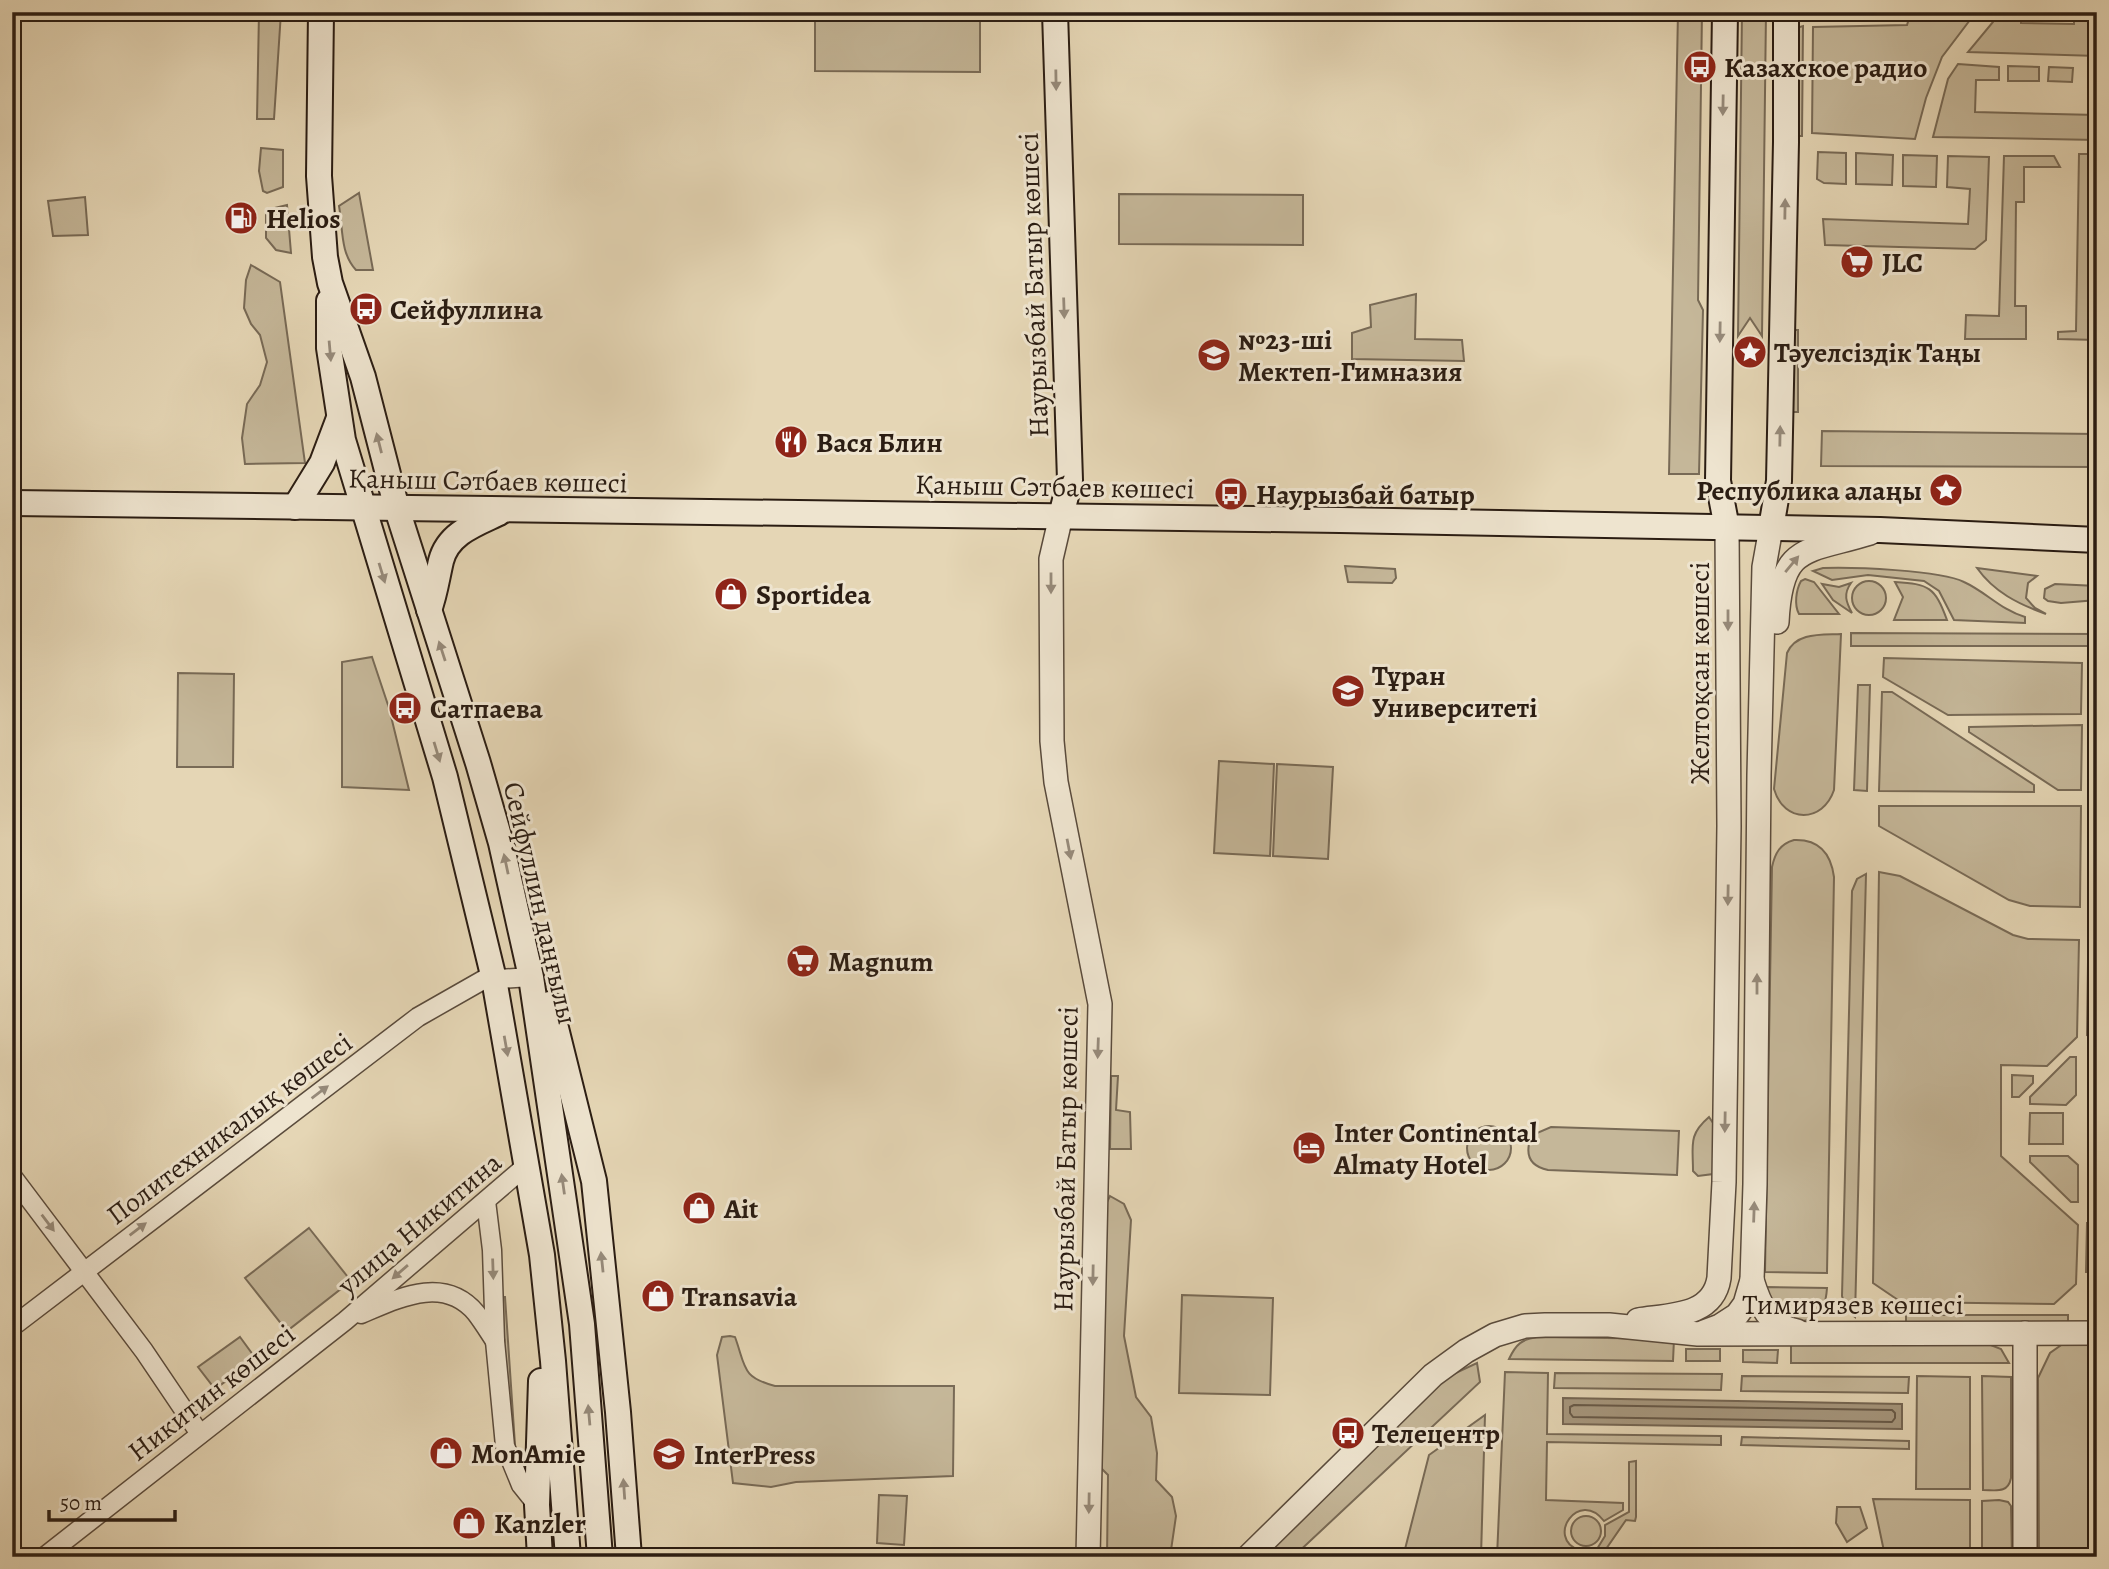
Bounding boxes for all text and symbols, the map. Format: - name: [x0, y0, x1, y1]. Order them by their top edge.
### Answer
- bus stop icon: Казахское радио: [1681, 48, 1719, 86]
- place label: Казахское радио: [1724, 49, 1927, 87]
- one-way arrow: [1051, 70, 1062, 92]
- one-way arrow: [1717, 94, 1729, 116]
- street label: Наурызбай Батыр көшесі: [1010, 132, 1058, 438]
- one-way arrow: [1779, 197, 1790, 219]
- fuel station icon: Helios: [222, 199, 260, 237]
- place label: Helios: [266, 200, 341, 238]
- supermarket icon: JLC: [1838, 243, 1876, 281]
- place label: JLC: [1882, 244, 1923, 282]
- bus stop icon: Сейфуллина: [347, 290, 385, 328]
- place label: Сейфуллина: [390, 291, 544, 329]
- one-way arrow: [1058, 297, 1069, 319]
- place label: №23-ші Мектеп-Гимназия: [1238, 321, 1462, 391]
- one-way arrow: [1714, 322, 1726, 344]
- place icon: Тәуелсіздік Таңы: [1731, 333, 1769, 371]
- place label: Тәуелсіздік Таңы: [1774, 334, 1981, 372]
- school or university icon: №23-ші Мектеп-Гимназия: [1195, 336, 1233, 374]
- one-way arrow: [325, 340, 336, 362]
- restaurant icon: Вася Блин: [772, 423, 810, 461]
- place label: Вася Блин: [816, 424, 943, 462]
- one-way arrow: [1774, 425, 1785, 447]
- one-way arrow: [373, 432, 384, 454]
- street label: Қаныш Сәтбаев көшесі: [348, 460, 628, 502]
- street label: Қаныш Сәтбаев көшесі: [915, 466, 1195, 508]
- place icon: Республика алаңы: [1927, 471, 1965, 509]
- place label: Республика алаңы: [1696, 472, 1922, 510]
- bus stop icon: Наурызбай батыр: [1212, 475, 1250, 513]
- place label: Наурызбай батыр: [1256, 476, 1475, 514]
- one-way arrow: [1784, 555, 1800, 573]
- street label: Желтоқсан көшесі: [1681, 562, 1719, 784]
- one-way arrow: [377, 563, 387, 584]
- one-way arrow: [1045, 572, 1057, 594]
- shop icon: Sportidea: [712, 575, 750, 613]
- place label: Sportidea: [756, 576, 872, 614]
- one-way arrow: [1722, 610, 1734, 632]
- one-way arrow: [437, 641, 447, 662]
- place label: Тұран Университеті: [1372, 657, 1537, 727]
- school or university icon: Тұран Университеті: [1329, 672, 1367, 710]
- bus stop icon: Сатпаева: [386, 689, 424, 727]
- place label: Сатпаева: [430, 690, 544, 728]
- one-way arrow: [432, 742, 443, 763]
- street label: Сейфуллин даңғылы: [494, 778, 586, 1028]
- one-way arrow: [1064, 838, 1075, 860]
- one-way arrow: [500, 853, 511, 875]
- one-way arrow: [1722, 884, 1734, 906]
- supermarket icon: Magnum: [784, 942, 822, 980]
- place label: Magnum: [828, 943, 934, 981]
- one-way arrow: [1751, 973, 1763, 995]
- street label: Наурызбай Батыр көшесі: [1044, 1006, 1088, 1312]
- street label: Политехникалық көшесі: [99, 1024, 360, 1234]
- one-way arrow: [501, 1035, 512, 1057]
- one-way arrow: [1092, 1037, 1104, 1059]
- one-way arrow: [311, 1085, 329, 1099]
- one-way arrow: [1719, 1111, 1731, 1133]
- place label: Inter Continental Almaty Hotel: [1333, 1114, 1538, 1184]
- hotel icon: Inter Continental Almaty Hotel: [1290, 1129, 1328, 1167]
- street label: улица Никитина: [329, 1144, 510, 1304]
- one-way arrow: [557, 1173, 568, 1195]
- shop icon: Ait: [680, 1189, 718, 1227]
- place label: Ait: [723, 1190, 758, 1228]
- one-way arrow: [1749, 1201, 1760, 1223]
- one-way arrow: [41, 1214, 55, 1233]
- one-way arrow: [129, 1222, 147, 1237]
- one-way arrow: [596, 1251, 607, 1273]
- one-way arrow: [487, 1258, 499, 1280]
- one-way arrow: [392, 1264, 409, 1279]
- one-way arrow: [1087, 1265, 1098, 1287]
- shop icon: Transavia: [639, 1277, 677, 1315]
- place label: Transavia: [682, 1278, 798, 1316]
- street label: Тимирязев көшесі: [1742, 1286, 1964, 1324]
- street label: Никитин көшесі: [120, 1315, 303, 1470]
- one-way arrow: [583, 1404, 594, 1426]
- bus stop icon: Телецентр: [1329, 1414, 1367, 1452]
- place label: Телецентр: [1372, 1415, 1500, 1453]
- shop icon: MonAmie: [427, 1434, 465, 1472]
- place label: MonAmie: [471, 1435, 586, 1473]
- school or university icon: InterPress: [650, 1435, 688, 1473]
- place label: InterPress: [694, 1436, 816, 1474]
- one-way arrow: [618, 1477, 629, 1499]
- scale bar: [49, 1478, 175, 1522]
- text: 50 m: [60, 1489, 102, 1517]
- one-way arrow: [1083, 1492, 1095, 1514]
- shop icon: Kanzler: [450, 1504, 488, 1542]
- place label: Kanzler: [494, 1505, 587, 1543]

